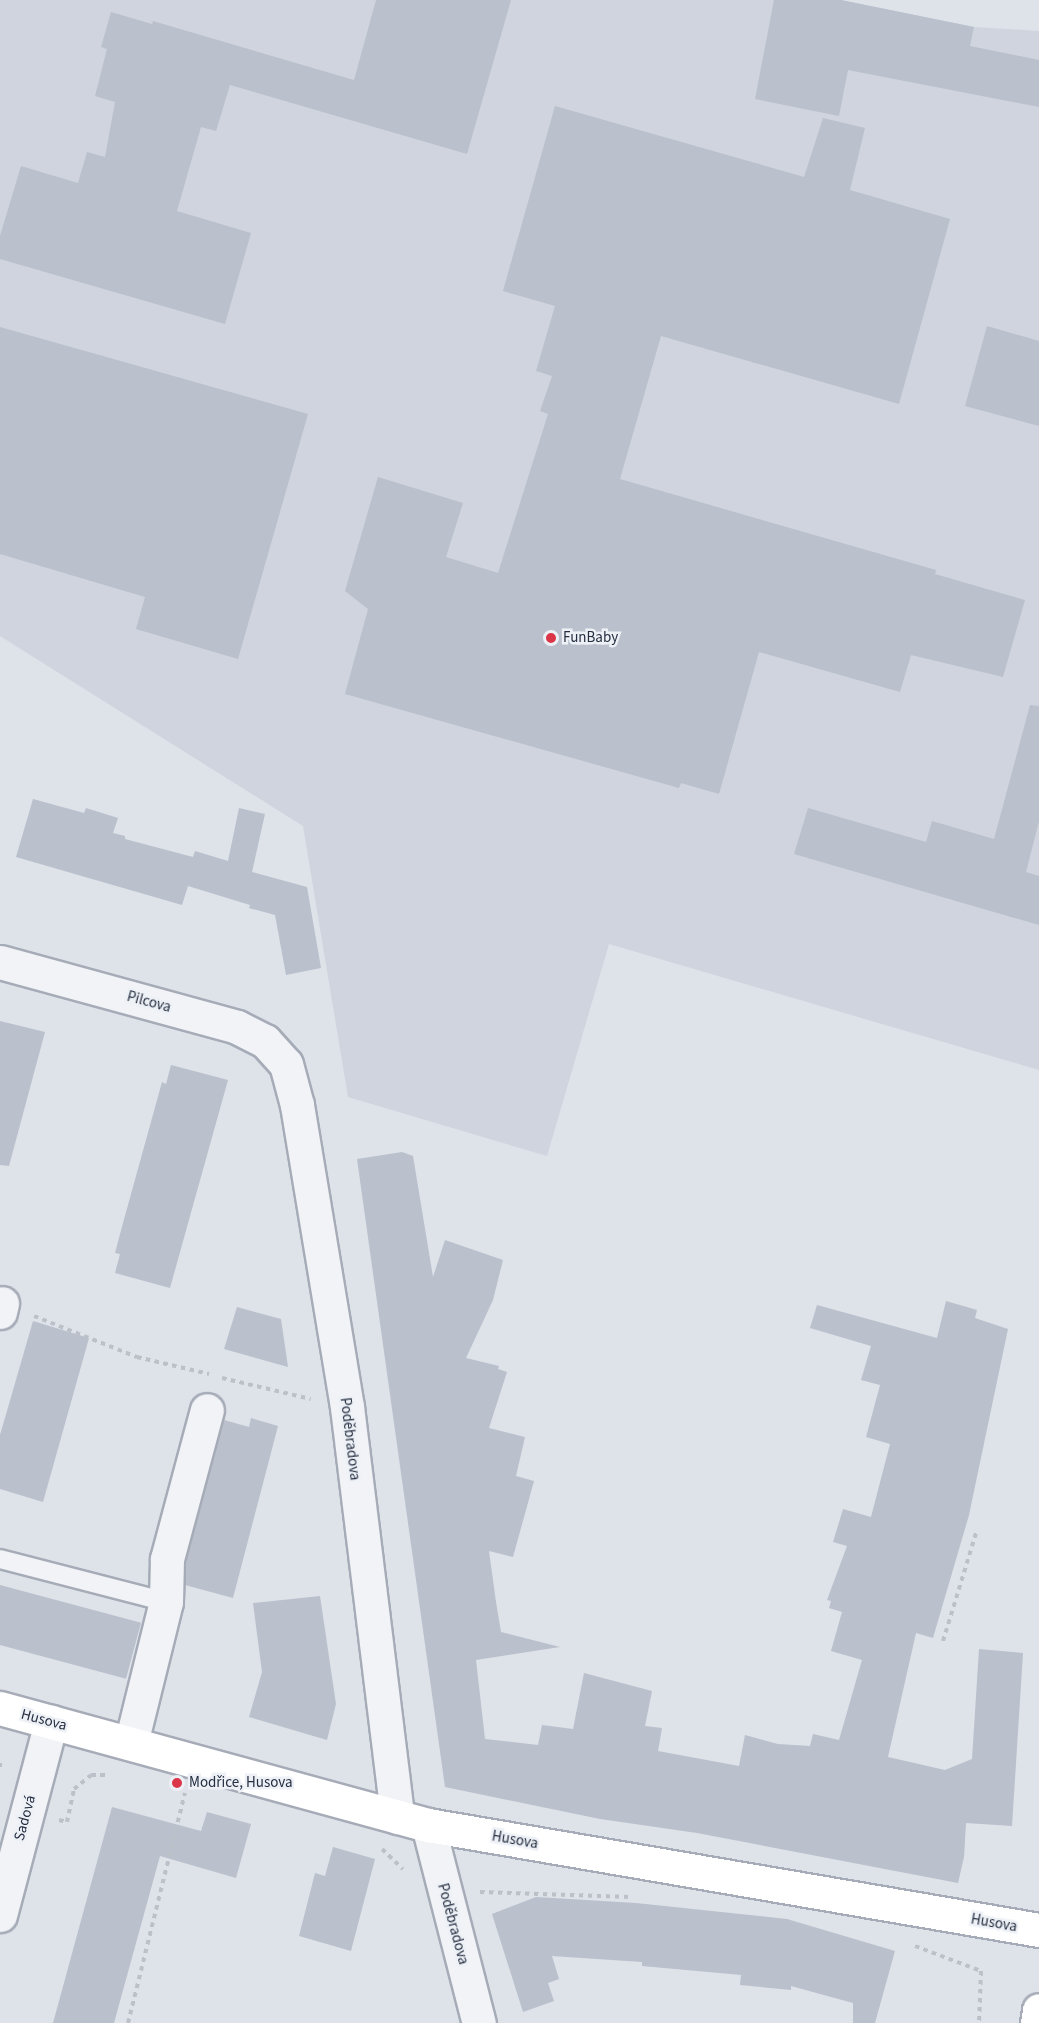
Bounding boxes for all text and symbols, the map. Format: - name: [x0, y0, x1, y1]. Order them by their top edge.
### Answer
- place label: FunBaby: [563, 629, 618, 647]
- marker: FunBaby: [544, 631, 558, 645]
- street label: Pilcova: [125, 988, 173, 1016]
- street label: Poděbradova: [336, 1397, 364, 1481]
- street label: Husova: [19, 1705, 69, 1735]
- place label: Modřice, Husova: [189, 1774, 293, 1792]
- marker: Modřice, Husova: [170, 1776, 184, 1790]
- street label: Sadová: [10, 1793, 40, 1843]
- street label: Husova: [491, 1827, 539, 1853]
- street label: Poděbradova: [434, 1881, 472, 1967]
- street label: Husova: [970, 1910, 1018, 1936]

